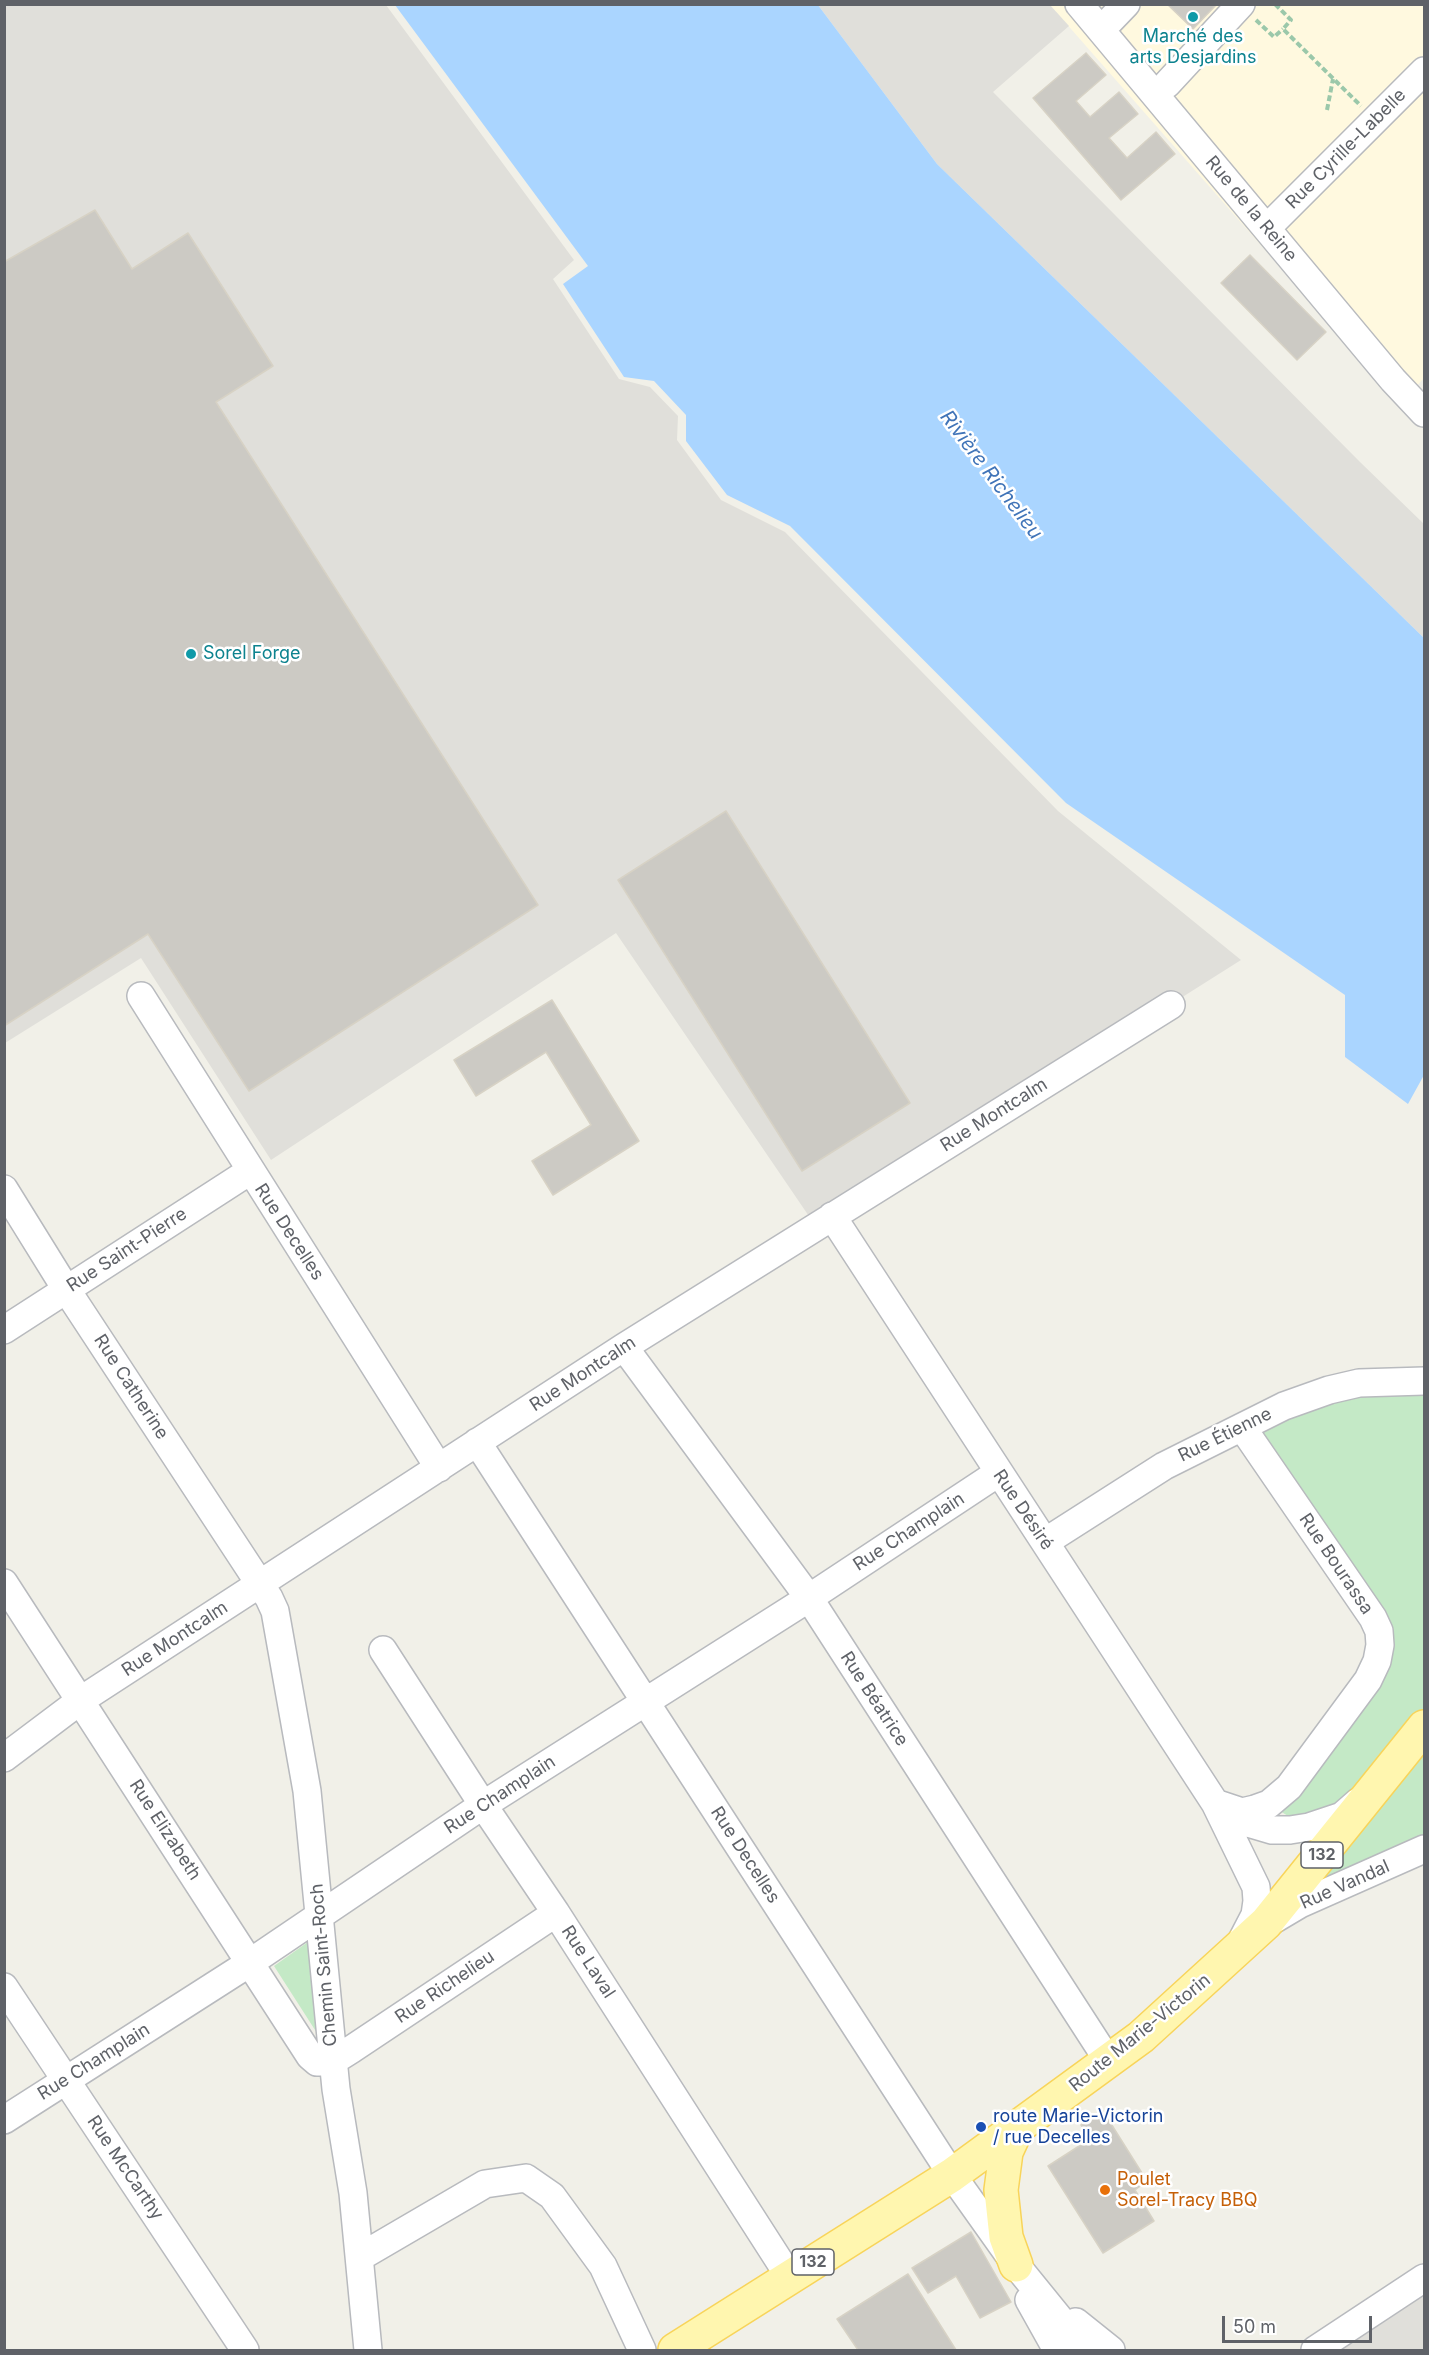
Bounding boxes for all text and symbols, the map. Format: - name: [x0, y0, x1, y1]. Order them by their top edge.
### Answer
- marker: Marché des arts Desjardins: [1186, 10, 1200, 24]
- place label: Marché des arts Desjardins: [1130, 26, 1256, 68]
- street label: Rue Cyrille-Labelle: [1281, 84, 1411, 214]
- street label: Rue de la Reine: [1201, 152, 1301, 266]
- water label: Rivière Richelieu: [935, 406, 1047, 544]
- place label: Sorel Forge: [203, 643, 300, 665]
- marker: Sorel Forge: [184, 647, 198, 661]
- street label: Rue Montcalm: [937, 1074, 1051, 1156]
- street label: Rue Decelles: [250, 1180, 328, 1284]
- street label: Rue Saint-Pierre: [63, 1203, 191, 1297]
- street label: Rue Catherine: [89, 1331, 173, 1443]
- street label: Rue Montcalm: [526, 1332, 640, 1416]
- street label: Rue Étienne: [1175, 1403, 1275, 1467]
- street label: Rue Désiré: [988, 1466, 1058, 1554]
- street label: Rue Champlain: [849, 1488, 969, 1576]
- street label: Rue Bourassa: [1294, 1509, 1378, 1619]
- street label: Rue Montcalm: [118, 1597, 232, 1681]
- street label: Rue Béatrice: [835, 1648, 913, 1750]
- street label: Rue Champlain: [440, 1751, 560, 1839]
- street label: Rue Elizabeth: [125, 1776, 205, 1884]
- street label: Rue Decelles: [706, 1803, 784, 1907]
- road number: 132: [1301, 1842, 1343, 1868]
- street label: Rue Vandal: [1297, 1856, 1393, 1914]
- street label: Chemin Saint-Roch: [306, 1883, 342, 2047]
- street label: Rue Laval: [557, 1922, 619, 2002]
- street label: Rue Richelieu: [391, 1946, 499, 2028]
- street label: Route Marie-Victorin: [1065, 1969, 1215, 2097]
- street label: Rue Champlain: [34, 2019, 154, 2105]
- place label: route Marie-Victorin / rue Decelles: [993, 2106, 1163, 2148]
- street label: Rue McCarthy: [82, 2112, 168, 2224]
- marker: route Marie-Victorin / rue Decelles: [974, 2120, 988, 2134]
- place label: Poulet Sorel-Tracy BBQ: [1117, 2169, 1258, 2212]
- marker: Poulet Sorel-Tracy BBQ: [1098, 2183, 1112, 2197]
- road number: 132: [792, 2249, 834, 2275]
- scale bar: [1225, 2304, 1375, 2342]
- text: 50 m: [1233, 2316, 1276, 2337]

